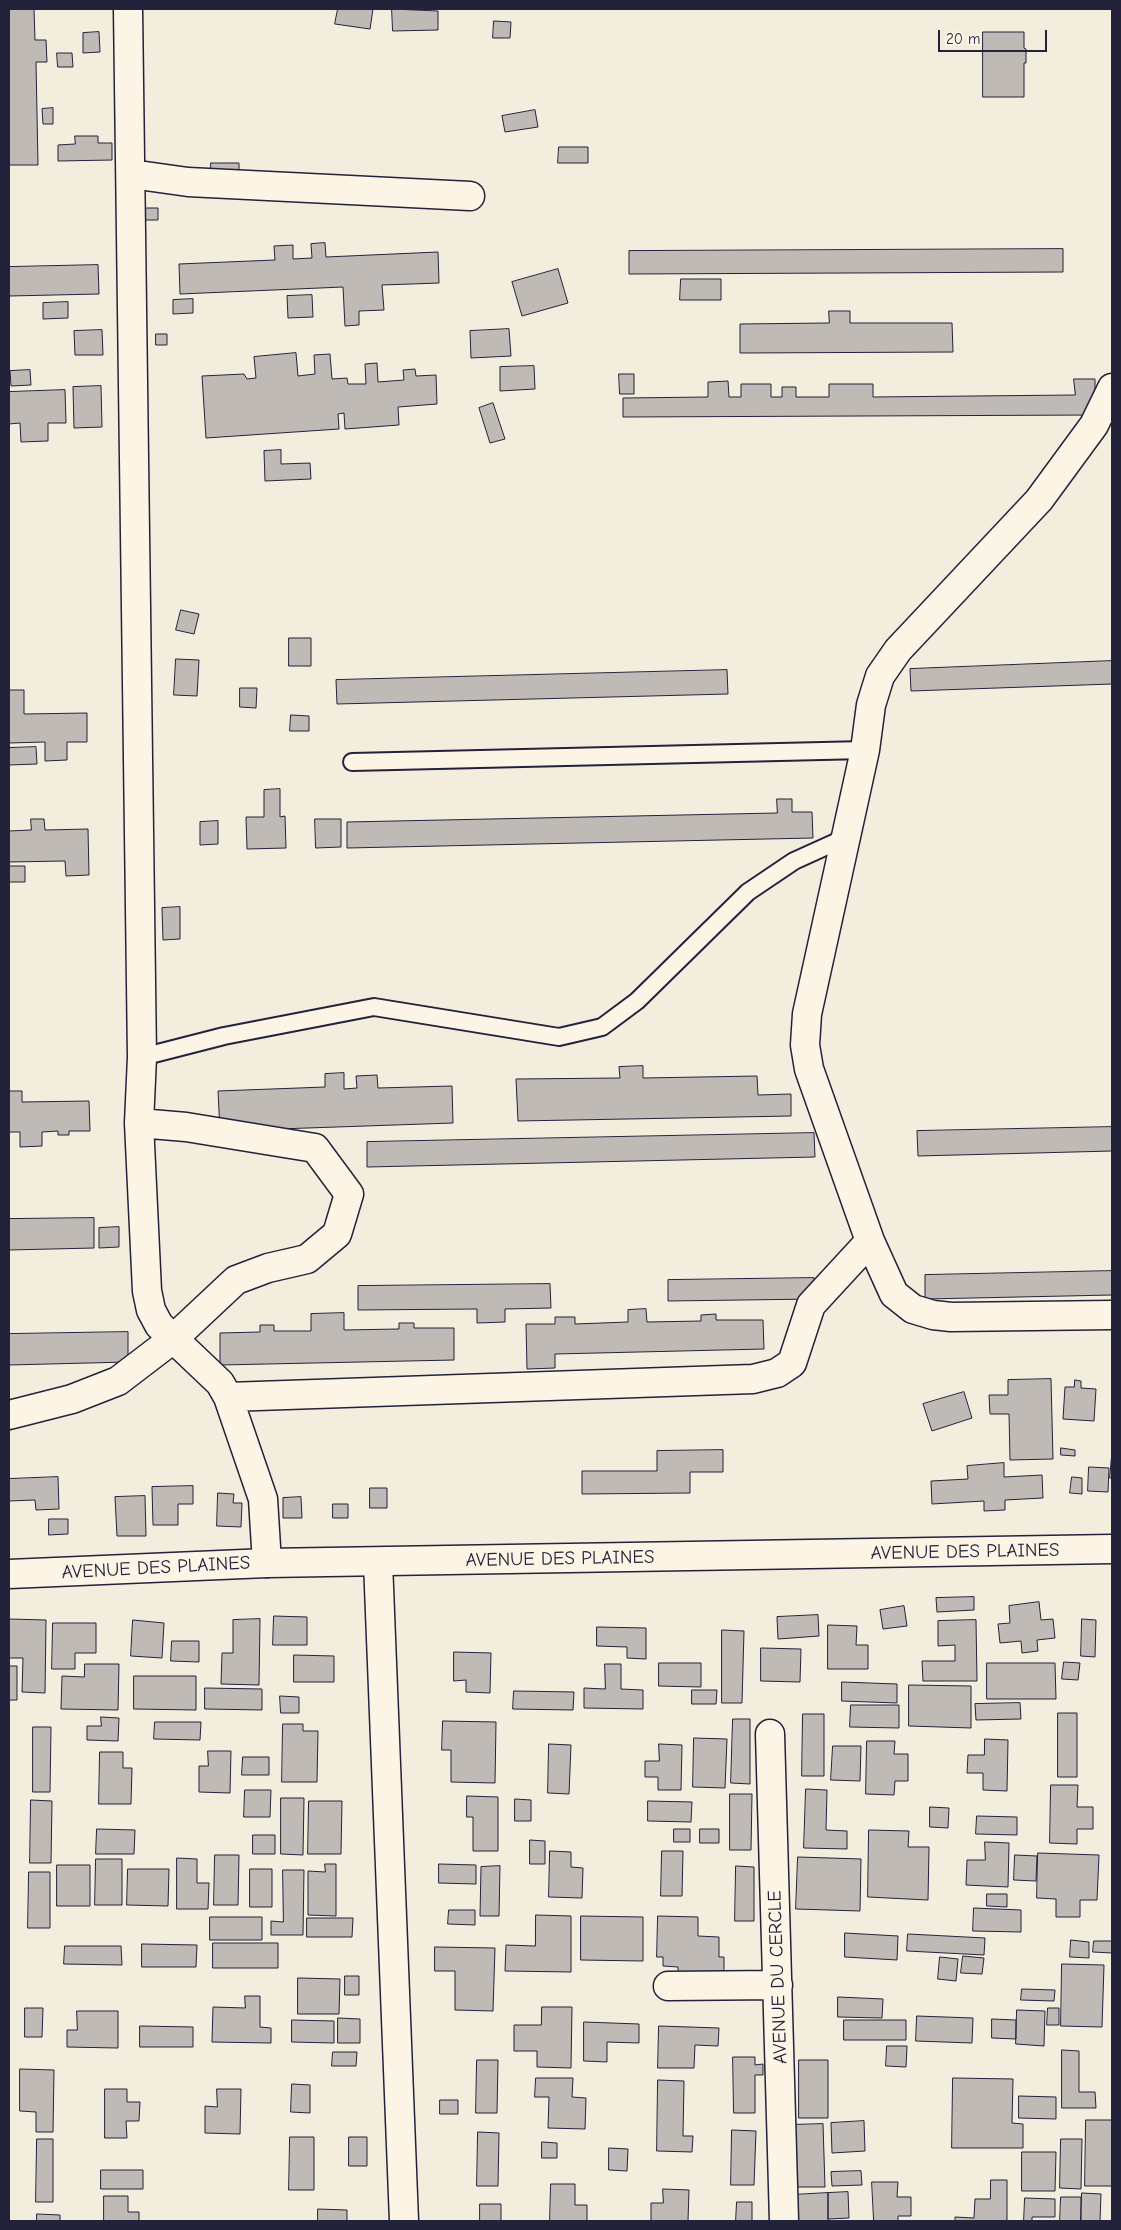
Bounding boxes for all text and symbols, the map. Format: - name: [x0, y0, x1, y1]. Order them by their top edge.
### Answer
- scale bar: [941, 20, 1050, 52]
- text: 20 m: [946, 30, 980, 48]
- street label: AVENUE DES PLAINES: [871, 1539, 1059, 1565]
- street label: AVENUE DES PLAINES: [466, 1546, 654, 1572]
- street label: AVENUE DES PLAINES: [61, 1552, 251, 1584]
- street label: AVENUE DU CERCLE: [764, 1890, 792, 2064]

